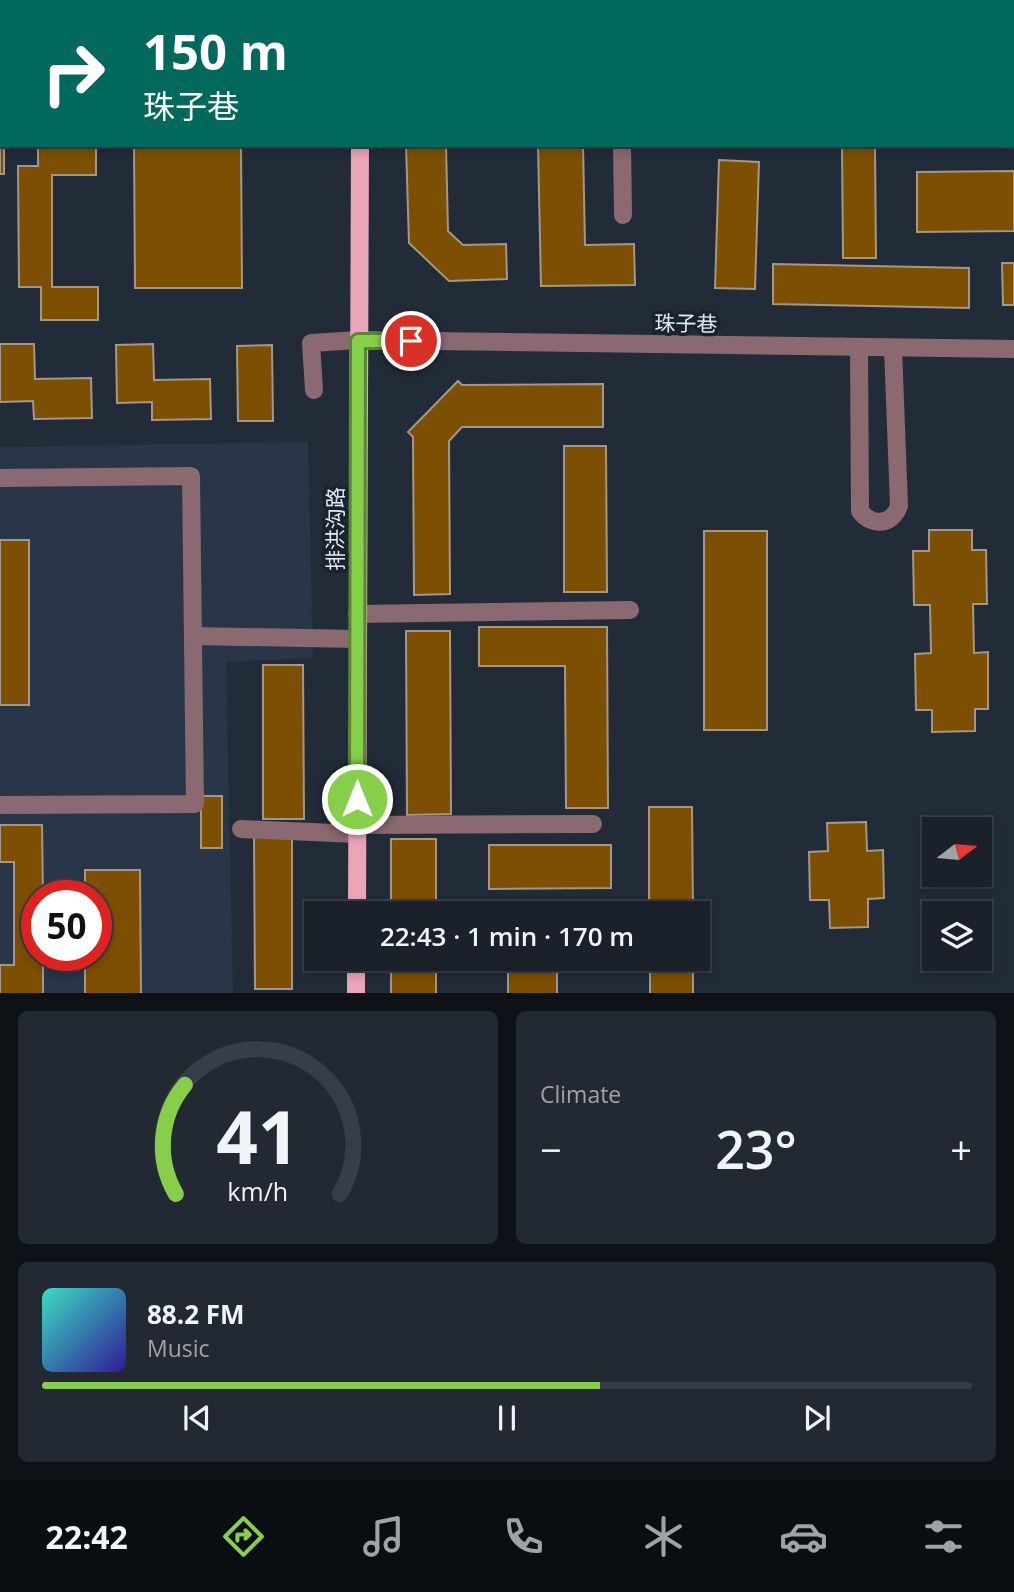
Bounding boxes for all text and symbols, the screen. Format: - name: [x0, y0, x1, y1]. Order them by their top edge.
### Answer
- text: 150 m: [143, 18, 288, 84]
- icon: right: [28, 28, 119, 119]
- text: 珠子巷: [143, 84, 239, 127]
- street label: 珠子巷: [654, 308, 718, 338]
- pin: [381, 311, 441, 371]
- icon: arrive: [392, 322, 430, 360]
- street label: 排洪沟路: [321, 487, 349, 571]
- position arrow: [320, 762, 394, 836]
- north arrow: [922, 817, 992, 887]
- map controls: [922, 817, 992, 971]
- speed limit sign: 50: [21, 880, 112, 971]
- button: layers: [922, 901, 992, 971]
- text: 22:43 · 1 min · 170 m: [380, 918, 634, 954]
- text: Climate: [540, 1078, 621, 1110]
- text: 41: [216, 1086, 300, 1185]
- text: 23°: [715, 1113, 797, 1184]
- text: −: [540, 1123, 562, 1175]
- text: +: [950, 1123, 972, 1175]
- text: km/h: [228, 1173, 288, 1207]
- text: 88.2 FM: [147, 1296, 245, 1332]
- text: Music: [147, 1332, 210, 1364]
- icon: previous: [178, 1399, 216, 1437]
- icon: pause: [488, 1399, 526, 1437]
- icon: next: [798, 1399, 836, 1437]
- icon: directions: [219, 1512, 268, 1561]
- icon: music: [359, 1512, 408, 1561]
- icon: phone: [499, 1512, 548, 1561]
- icon: climate: [639, 1512, 688, 1561]
- icon: car: [779, 1512, 828, 1561]
- icon: filters: [919, 1512, 968, 1561]
- text: 22:42: [46, 1515, 128, 1558]

